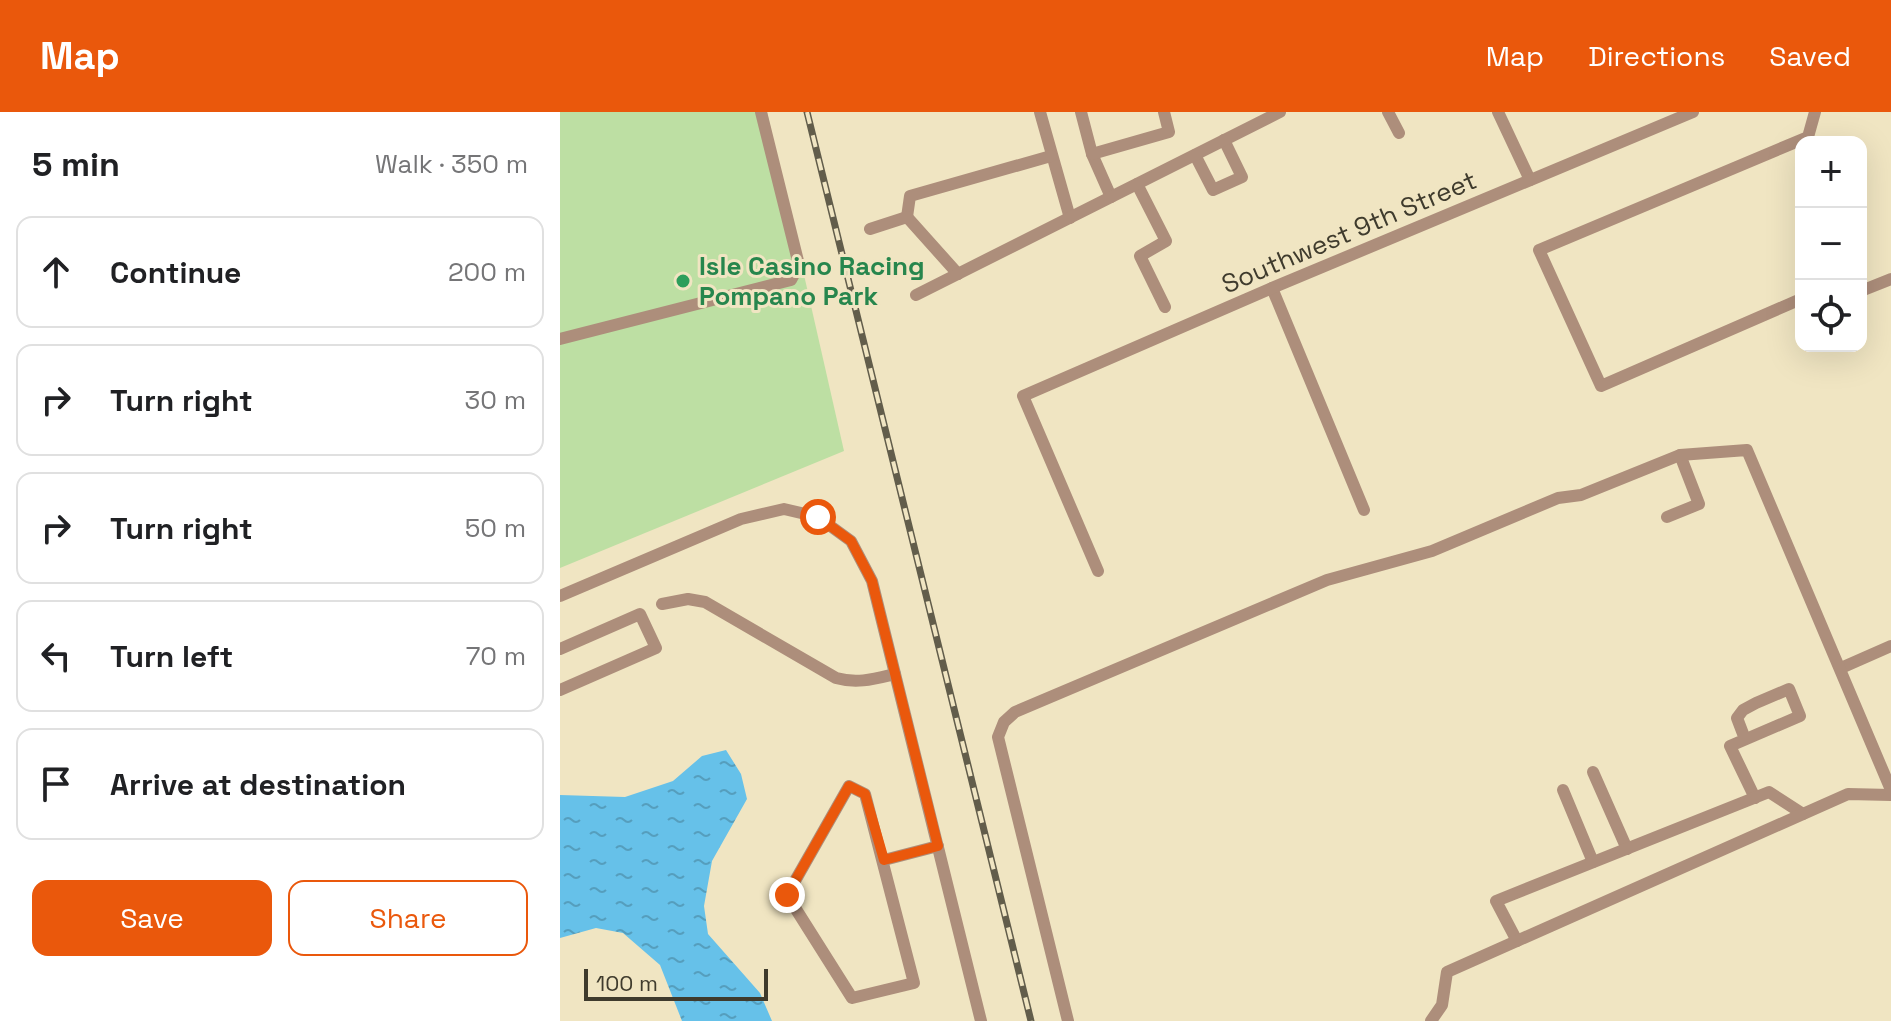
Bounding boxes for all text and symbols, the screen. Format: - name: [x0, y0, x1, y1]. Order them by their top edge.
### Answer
- text: Map: [40, 32, 120, 80]
- text: Map: [1486, 38, 1544, 74]
- text: Directions: [1588, 38, 1725, 74]
- text: Saved: [1769, 38, 1851, 74]
- map controls: [1795, 136, 1867, 352]
- button: +: [1795, 136, 1867, 208]
- text: 5 min: [32, 143, 120, 186]
- text: Walk · 350 m: [375, 147, 528, 181]
- street label: Southwest 9th Street: [1216, 163, 1482, 301]
- button: −: [1795, 208, 1867, 280]
- place label: Isle Casino Racing Pompano Park: [699, 249, 925, 313]
- icon: ahead: [34, 250, 78, 294]
- text: Continue: [110, 253, 241, 292]
- text: 200 m: [448, 255, 526, 289]
- marker: Isle Casino Racing Pompano Park: [674, 272, 692, 290]
- button: locate: [1795, 280, 1867, 352]
- icon: right: [34, 378, 78, 422]
- text: Turn right: [110, 381, 253, 420]
- text: 30 m: [465, 383, 526, 417]
- route start: [800, 499, 836, 535]
- icon: right: [34, 506, 78, 550]
- text: Turn right: [110, 509, 253, 548]
- text: 50 m: [465, 511, 526, 545]
- icon: left: [34, 634, 78, 678]
- text: Turn left: [110, 637, 233, 676]
- text: 70 m: [466, 639, 526, 673]
- icon: arrive: [34, 762, 78, 806]
- text: Arrive at destination: [110, 765, 406, 804]
- route end: [769, 877, 805, 913]
- button: Save: [32, 880, 272, 956]
- button: Share: [288, 880, 528, 956]
- scale bar: [584, 965, 768, 1001]
- text: 100 m: [596, 969, 658, 997]

